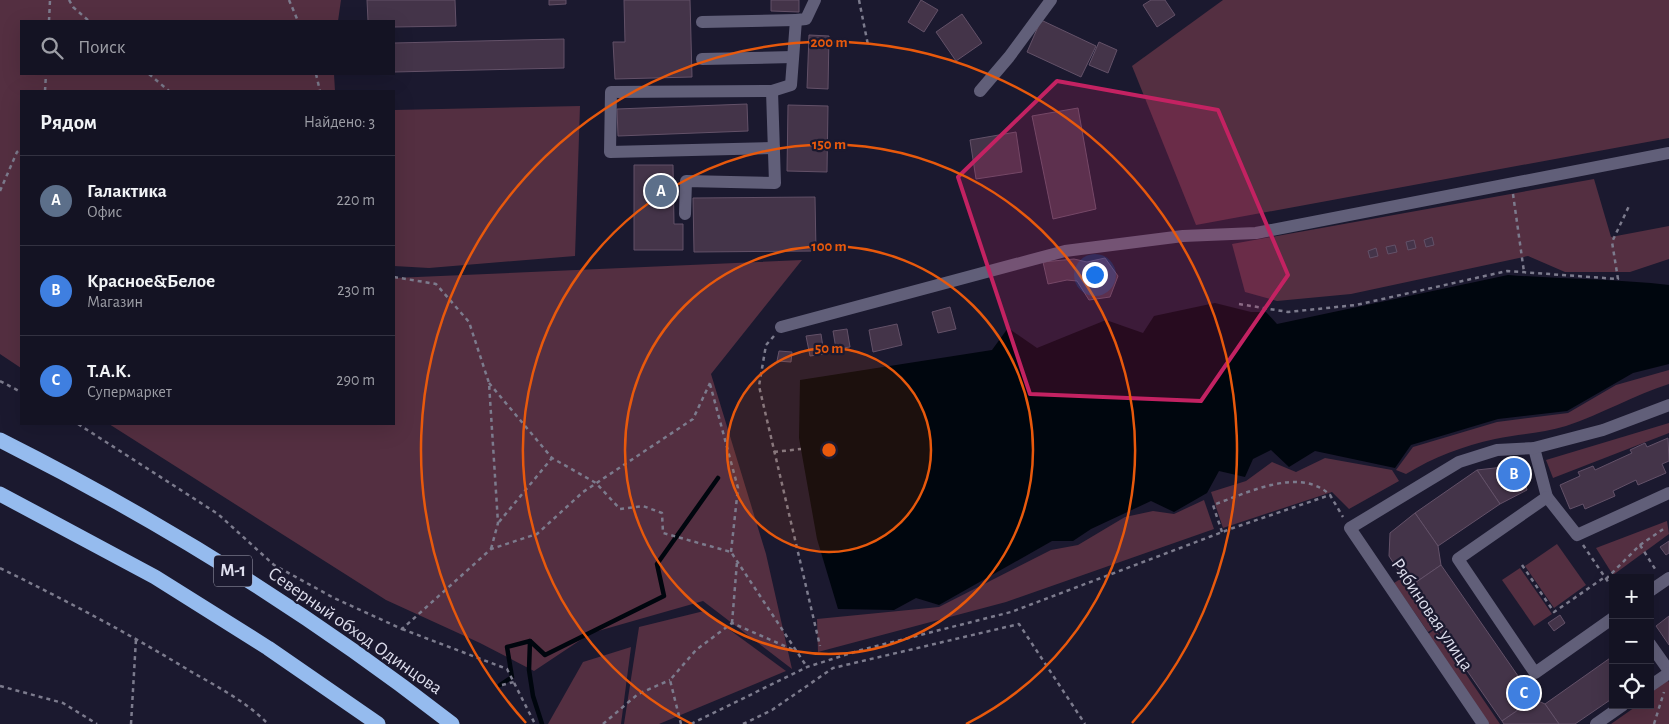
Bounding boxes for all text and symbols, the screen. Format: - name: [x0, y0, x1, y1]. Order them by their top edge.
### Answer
- search box: [20, 20, 395, 75]
- icon: search: [38, 34, 66, 62]
- text: 200 m: [810, 35, 848, 50]
- text: Поиск: [78, 38, 125, 57]
- text: Рядом: [40, 112, 97, 133]
- text: Найдено: 3: [304, 114, 375, 130]
- text: 150 m: [812, 137, 846, 152]
- pin: A: [645, 172, 677, 210]
- text: Галактика: [87, 182, 167, 201]
- text: A: [51, 192, 61, 208]
- text: 220 m: [337, 192, 375, 208]
- text: Офис: [87, 204, 122, 220]
- text: 100 m: [811, 239, 847, 254]
- your location: [1082, 262, 1108, 288]
- text: Красное&Белое: [87, 272, 215, 291]
- text: B: [51, 282, 61, 298]
- text: 230 m: [337, 282, 375, 298]
- text: Магазин: [87, 294, 143, 310]
- text: 50 m: [815, 341, 843, 356]
- text: Т.А.К.: [87, 362, 131, 381]
- text: C: [52, 372, 60, 388]
- text: 290 m: [336, 372, 375, 388]
- text: Супермаркет: [87, 384, 172, 400]
- centre of rings: [820, 441, 838, 459]
- pin: B: [1498, 455, 1530, 493]
- street label: Рябиновая улица: [1387, 555, 1477, 675]
- road number: М-1: [214, 556, 252, 586]
- street label: Северный обход Одинцова: [265, 564, 446, 698]
- map controls: [1609, 574, 1654, 709]
- button: +: [1609, 574, 1654, 619]
- button: −: [1609, 619, 1654, 664]
- button: locate: [1609, 664, 1654, 709]
- pin: C: [1508, 674, 1540, 712]

